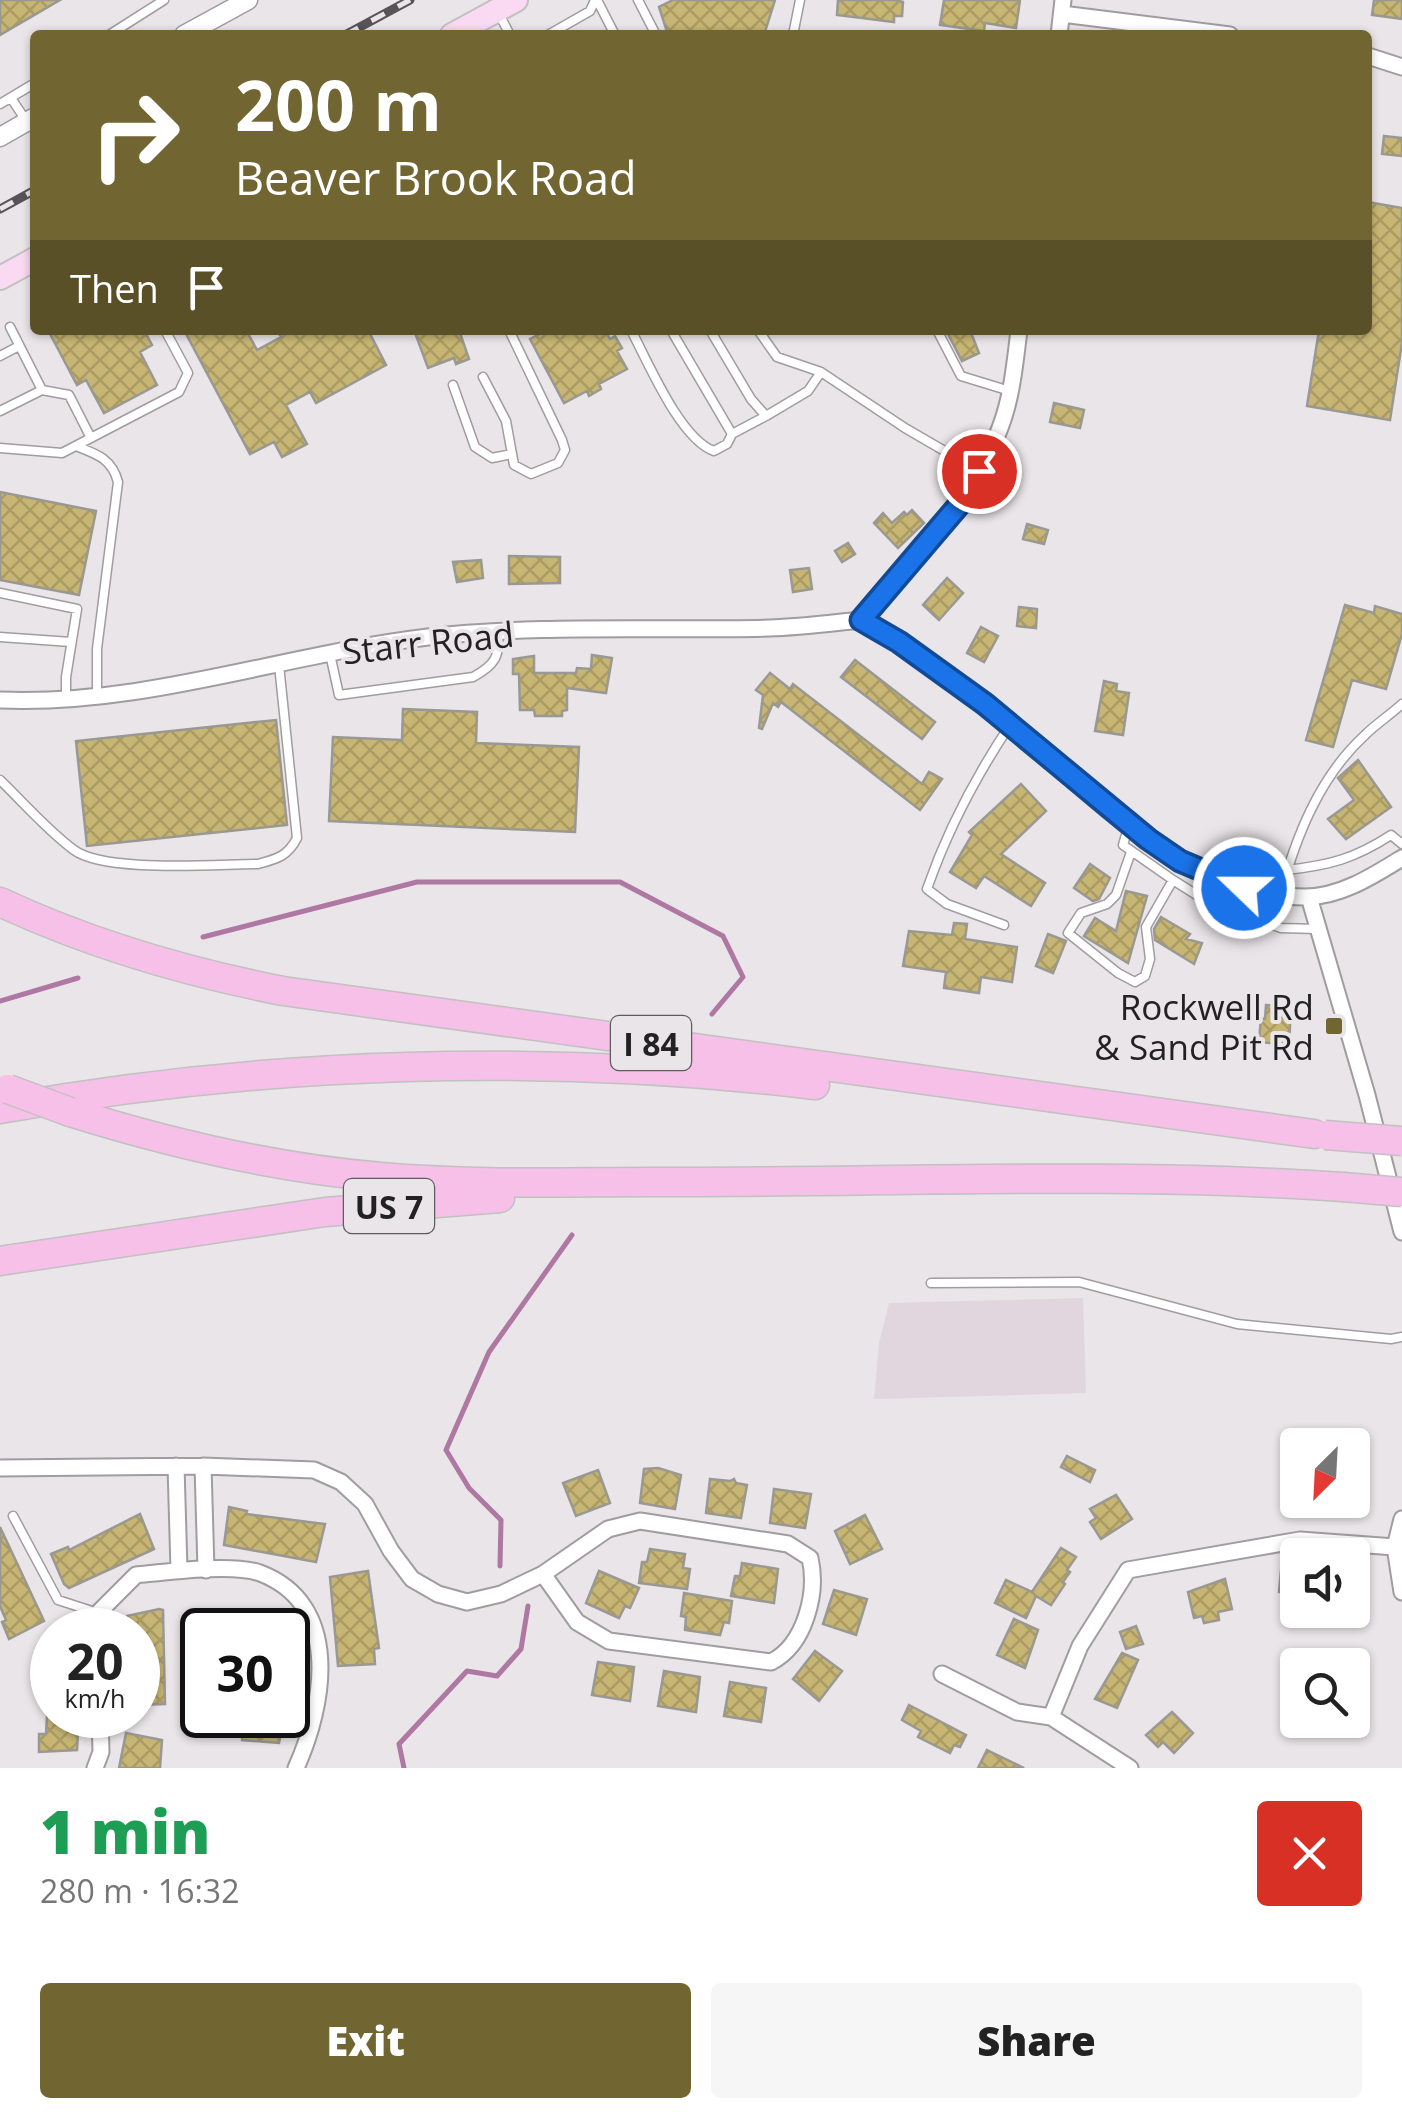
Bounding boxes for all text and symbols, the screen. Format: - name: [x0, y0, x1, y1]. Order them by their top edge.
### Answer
- text: 200 m: [235, 56, 442, 152]
- icon: right: [70, 70, 200, 200]
- text: Beaver Brook Road: [235, 147, 636, 208]
- icon: arrive: [179, 260, 234, 315]
- text: Then: [70, 262, 159, 314]
- pin: [937, 429, 1022, 514]
- icon: arrive: [952, 444, 1007, 499]
- street label: Starr Road: [340, 610, 516, 674]
- position arrow: [1192, 836, 1296, 940]
- place label: Rockwell Rd & Sand Pit Rd: [1094, 983, 1314, 1070]
- marker: Rockwell Rd & Sand Pit Rd: [1323, 1015, 1345, 1037]
- road number: I 84: [611, 1016, 691, 1070]
- road number: US 7: [344, 1179, 434, 1233]
- north arrow: [1280, 1428, 1370, 1518]
- map controls: [1280, 1428, 1370, 1738]
- button: sound: [1280, 1538, 1370, 1628]
- speed limit sign: 30: [180, 1608, 310, 1738]
- text: 20: [66, 1627, 124, 1695]
- button: search: [1280, 1648, 1370, 1738]
- text: km/h: [65, 1681, 125, 1715]
- text: 1 min: [40, 1790, 210, 1872]
- button: close: [1257, 1801, 1362, 1906]
- text: 280 m · 16:32: [40, 1869, 239, 1912]
- button: Exit: [40, 1983, 691, 2098]
- button: Share: [711, 1983, 1362, 2098]

